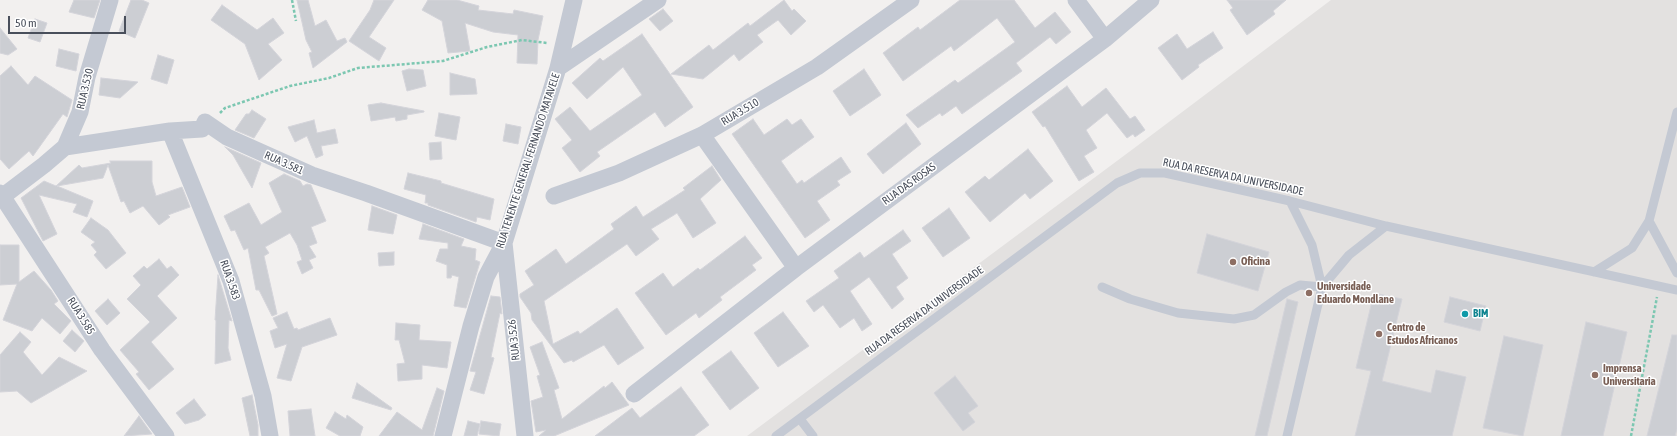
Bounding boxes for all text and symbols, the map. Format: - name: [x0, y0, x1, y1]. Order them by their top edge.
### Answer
- scale bar: [10, 8, 128, 34]
- text: 50 m: [15, 16, 37, 30]
- street label: RUA 3.530: [74, 67, 96, 111]
- street label: RUA TENENTE GENERAL FERNANDO MATAVELE: [493, 72, 563, 250]
- street label: RUA 3.510: [719, 96, 761, 128]
- street label: RUA 3.581: [262, 149, 306, 177]
- street label: RUA DA RESERVA DA UNIVERSIDADE: [1162, 156, 1304, 198]
- street label: RUA DAS ROSAS: [880, 160, 938, 208]
- place label: Oficina: [1241, 255, 1270, 269]
- marker: Oficina: [1228, 257, 1238, 267]
- street label: RUA 3.583: [217, 258, 243, 302]
- street label: RUA DA RESERVA DA UNIVERSIDADE: [862, 264, 986, 358]
- place label: Universidade Eduardo Mondlane: [1317, 280, 1394, 306]
- marker: Universidade Eduardo Mondlane: [1304, 288, 1314, 298]
- street label: RUA 3.585: [64, 295, 98, 337]
- place label: BIM: [1473, 307, 1488, 321]
- marker: BIM: [1460, 309, 1470, 319]
- street label: RUA 3.526: [505, 319, 523, 361]
- place label: Centro de Estudos Africanos: [1387, 321, 1458, 347]
- marker: Centro de Estudos Africanos: [1374, 329, 1384, 339]
- place label: Imprensa Universitaria: [1603, 362, 1656, 388]
- marker: Imprensa Universitaria: [1590, 370, 1600, 380]

